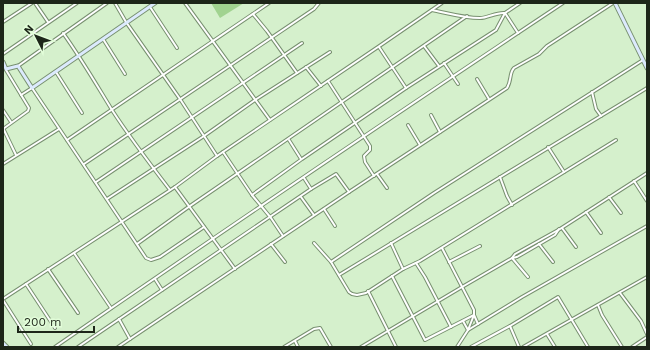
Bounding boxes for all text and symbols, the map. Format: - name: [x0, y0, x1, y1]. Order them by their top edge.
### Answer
- north arrow: [16, 16, 56, 56]
- text: N: [21, 22, 36, 37]
- scale bar: [18, 308, 94, 334]
- text: 200 m: [24, 315, 61, 329]

